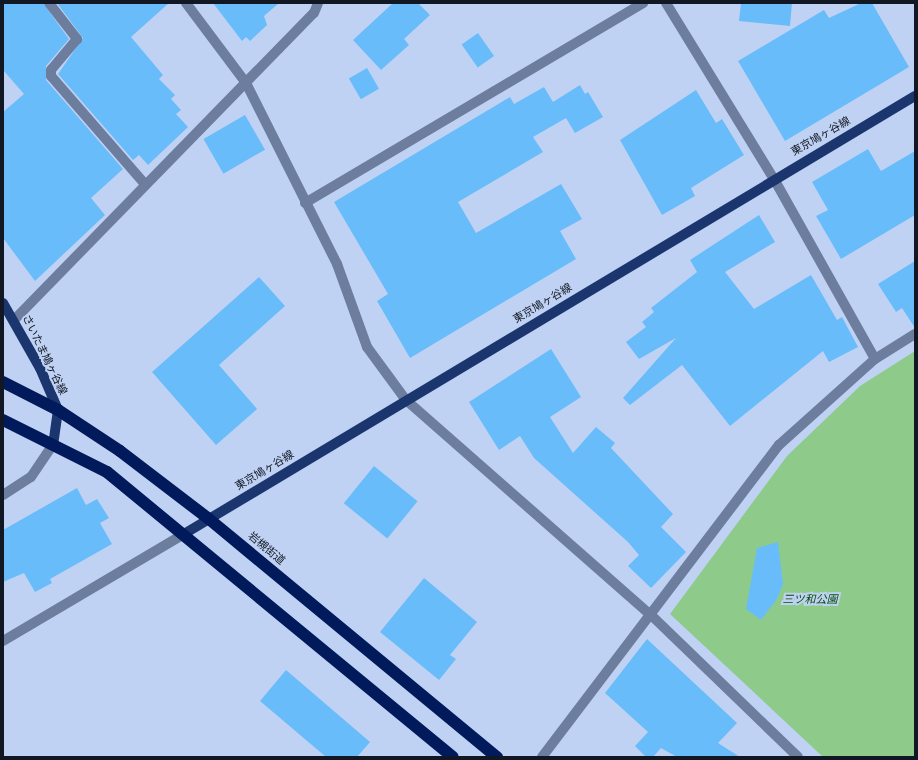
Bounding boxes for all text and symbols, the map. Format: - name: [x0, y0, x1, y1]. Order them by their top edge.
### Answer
- street label: 東京鳩ヶ谷線: [789, 115, 853, 159]
- street label: 東京鳩ヶ谷線: [511, 281, 575, 327]
- street label: さいたま鳩ヶ谷線: [19, 313, 69, 397]
- street label: 東京鳩ヶ谷線: [233, 448, 297, 494]
- street label: 岩槻街道: [245, 530, 287, 568]
- park label: 三ツ和公園: [783, 593, 837, 607]

